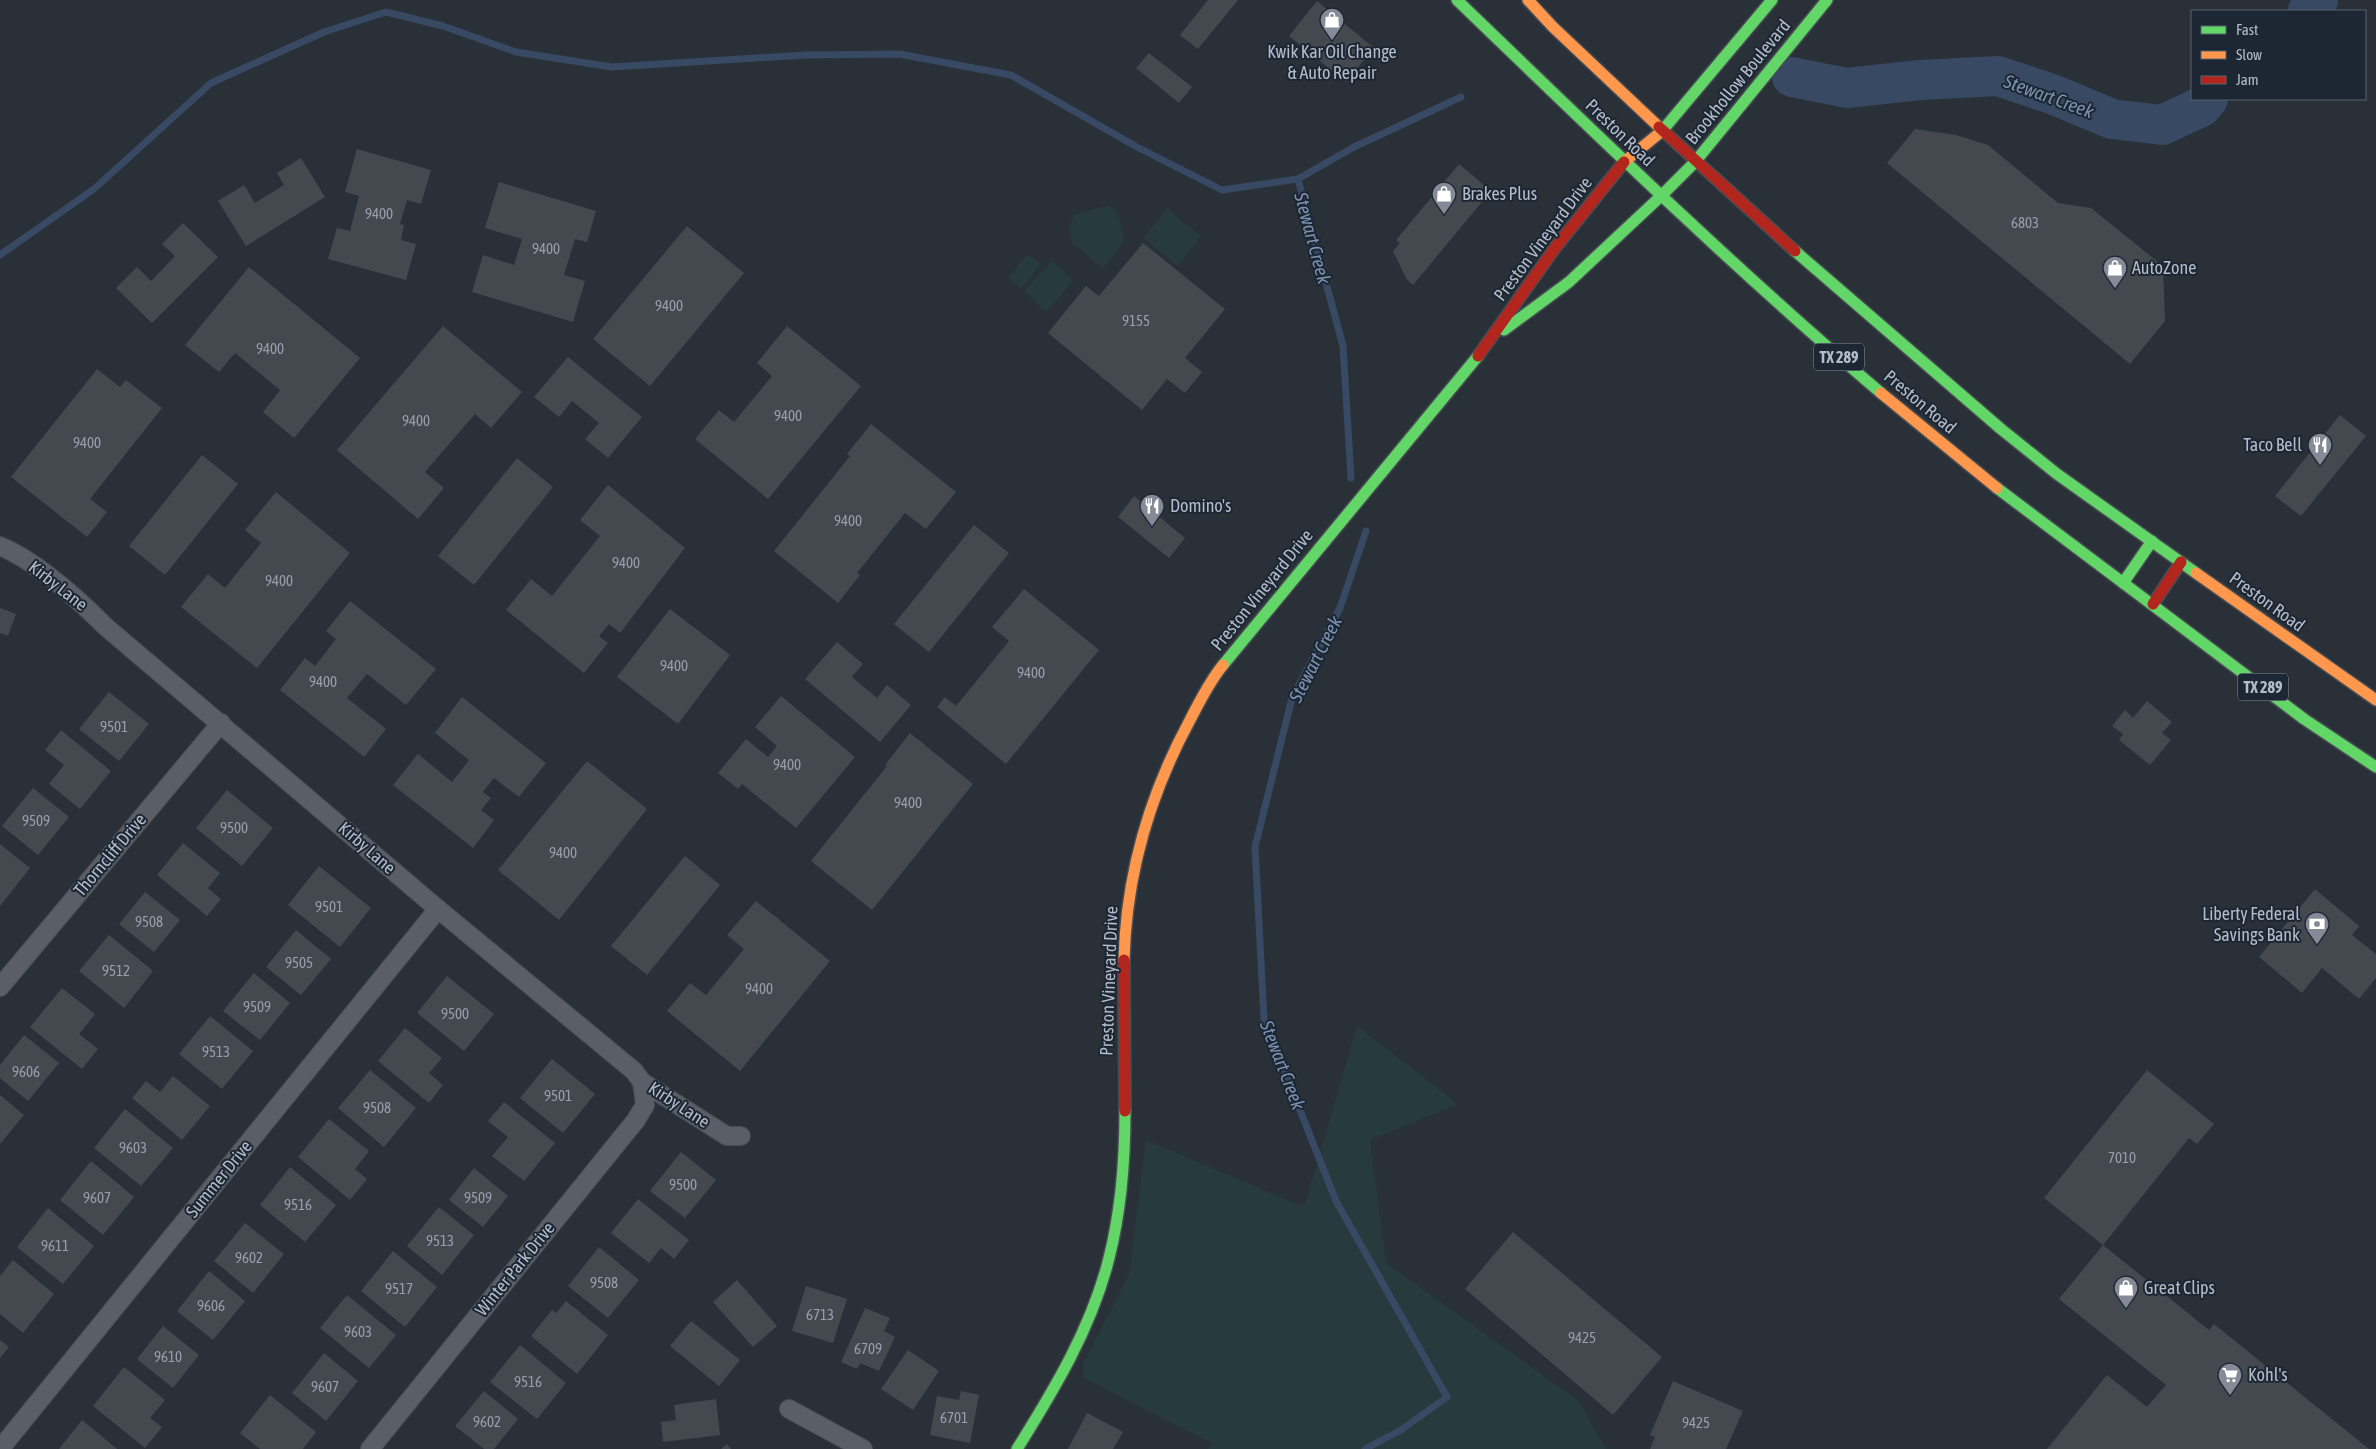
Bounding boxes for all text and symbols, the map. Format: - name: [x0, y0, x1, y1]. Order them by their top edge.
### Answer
- shop icon: Kwik Kar Oil Change & Auto Repair: [1319, 7, 1345, 41]
- legend: [2191, 10, 2366, 100]
- street label: Brookhollow Boulevard: [1681, 15, 1794, 148]
- text: Fast: [2236, 21, 2258, 38]
- place label: Kwik Kar Oil Change & Auto Repair: [1267, 41, 1397, 83]
- text: Slow: [2236, 46, 2262, 63]
- water label: Stewart Creek: [2000, 69, 2098, 123]
- text: Jam: [2236, 71, 2259, 88]
- street label: Preston Road: [1582, 95, 1659, 171]
- street label: Preston Vineyard Drive: [1489, 173, 1596, 305]
- shop icon: Brakes Plus: [1431, 181, 1457, 215]
- place label: Brakes Plus: [1462, 183, 1537, 204]
- water label: Stewart Creek: [1290, 189, 1336, 287]
- house number: 9400: [365, 205, 393, 222]
- house number: 6803: [2011, 214, 2039, 231]
- house number: 9400: [532, 240, 560, 257]
- shop icon: AutoZone: [2102, 255, 2128, 289]
- place label: AutoZone: [2132, 257, 2196, 278]
- house number: 9400: [655, 297, 683, 314]
- house number: 9155: [1122, 312, 1150, 329]
- house number: 9400: [256, 340, 284, 357]
- road number: TX 289: [1814, 344, 1864, 371]
- street label: Preston Road: [1880, 365, 1961, 438]
- house number: 9400: [774, 407, 802, 424]
- house number: 9400: [402, 412, 430, 429]
- restaurant icon: Taco Bell: [2307, 432, 2333, 466]
- house number: 9400: [73, 434, 101, 451]
- place label: Taco Bell: [2243, 434, 2302, 455]
- restaurant icon: Domino's: [1139, 493, 1165, 527]
- place label: Domino's: [1170, 495, 1231, 516]
- house number: 9400: [834, 512, 862, 529]
- street label: Preston Vineyard Drive: [1206, 525, 1317, 655]
- house number: 9400: [612, 554, 640, 571]
- street label: Kirby Lane: [25, 556, 92, 615]
- street label: Preston Road: [2226, 567, 2309, 636]
- house number: 9400: [265, 572, 293, 589]
- water label: Stewart Creek: [1283, 612, 1346, 707]
- house number: 9400: [660, 657, 688, 674]
- house number: 9400: [1017, 664, 1045, 681]
- house number: 9400: [309, 673, 337, 690]
- road number: TX 289: [2238, 674, 2288, 700]
- house number: 9501: [100, 718, 128, 735]
- house number: 9400: [773, 756, 801, 773]
- house number: 9400: [894, 794, 922, 811]
- street label: Thorncliff Drive: [69, 809, 150, 900]
- house number: 9509: [22, 812, 50, 829]
- street label: Kirby Lane: [334, 817, 400, 878]
- house number: 9500: [220, 819, 248, 836]
- house number: 9400: [549, 844, 577, 861]
- house number: 9501: [315, 898, 343, 915]
- place label: Liberty Federal Savings Bank: [2202, 903, 2300, 945]
- street label: Preston Vineyard Drive: [1095, 906, 1122, 1056]
- bank icon: Liberty Federal Savings Bank: [2304, 911, 2330, 945]
- house number: 9508: [135, 913, 163, 930]
- house number: 9505: [285, 954, 313, 971]
- house number: 9512: [102, 962, 130, 979]
- house number: 9400: [745, 980, 773, 997]
- house number: 9509: [243, 998, 271, 1015]
- house number: 9500: [441, 1005, 469, 1022]
- water label: Stewart Creek: [1256, 1016, 1310, 1113]
- house number: 9513: [202, 1043, 230, 1060]
- house number: 9606: [12, 1063, 40, 1080]
- street label: Kirby Lane: [645, 1077, 714, 1132]
- house number: 9501: [544, 1087, 572, 1104]
- house number: 9508: [363, 1099, 391, 1116]
- street label: Summer Drive: [181, 1136, 256, 1221]
- house number: 9603: [119, 1139, 147, 1156]
- house number: 7010: [2108, 1149, 2136, 1166]
- house number: 9500: [669, 1176, 697, 1193]
- house number: 9607: [83, 1189, 111, 1206]
- house number: 9509: [464, 1189, 492, 1206]
- house number: 9516: [284, 1196, 312, 1213]
- street label: Winter Park Drive: [470, 1218, 559, 1320]
- house number: 9513: [426, 1232, 454, 1249]
- house number: 9611: [41, 1237, 69, 1254]
- house number: 9602: [235, 1249, 263, 1266]
- house number: 9508: [590, 1274, 618, 1291]
- shop icon: Great Clips: [2113, 1275, 2139, 1309]
- place label: Great Clips: [2144, 1277, 2215, 1298]
- house number: 9517: [385, 1280, 413, 1297]
- house number: 9606: [197, 1297, 225, 1314]
- house number: 6713: [806, 1306, 834, 1323]
- house number: 9603: [344, 1323, 372, 1340]
- house number: 9425: [1568, 1329, 1596, 1346]
- house number: 6709: [854, 1340, 882, 1357]
- house number: 9610: [154, 1348, 182, 1365]
- supermarket icon: Kohl's: [2217, 1362, 2243, 1396]
- place label: Kohl's: [2248, 1364, 2288, 1385]
- house number: 9516: [514, 1373, 542, 1390]
- house number: 9607: [311, 1378, 339, 1395]
- house number: 6701: [940, 1409, 968, 1426]
- house number: 9602: [473, 1413, 501, 1430]
- house number: 9425: [1682, 1414, 1710, 1431]

